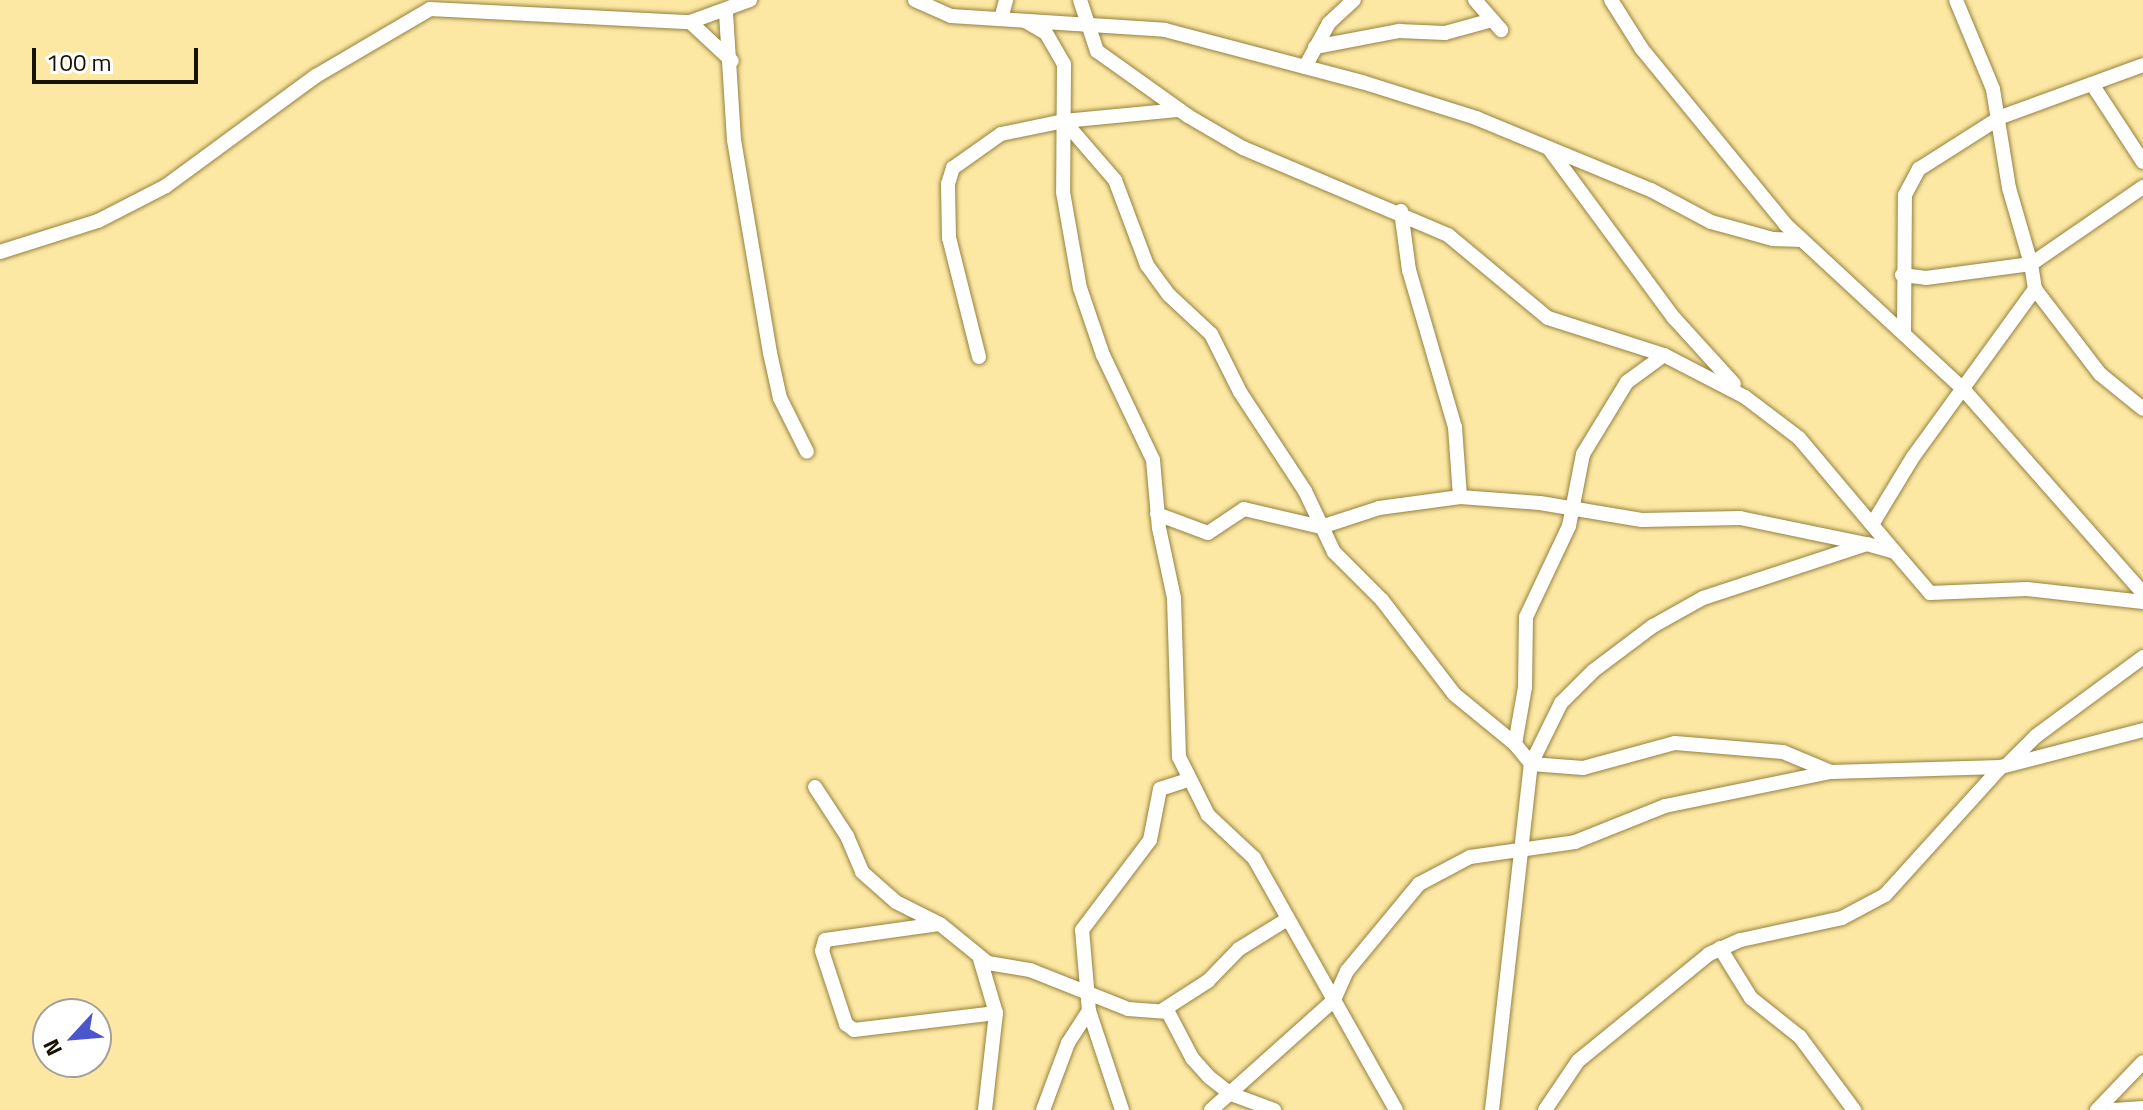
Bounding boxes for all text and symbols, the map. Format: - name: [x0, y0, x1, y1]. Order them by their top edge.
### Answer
- scale bar: [36, 32, 202, 82]
- text: 100 m: [46, 44, 112, 80]
- north arrow: [32, 998, 112, 1078]
- text: N: [34, 1033, 71, 1062]

